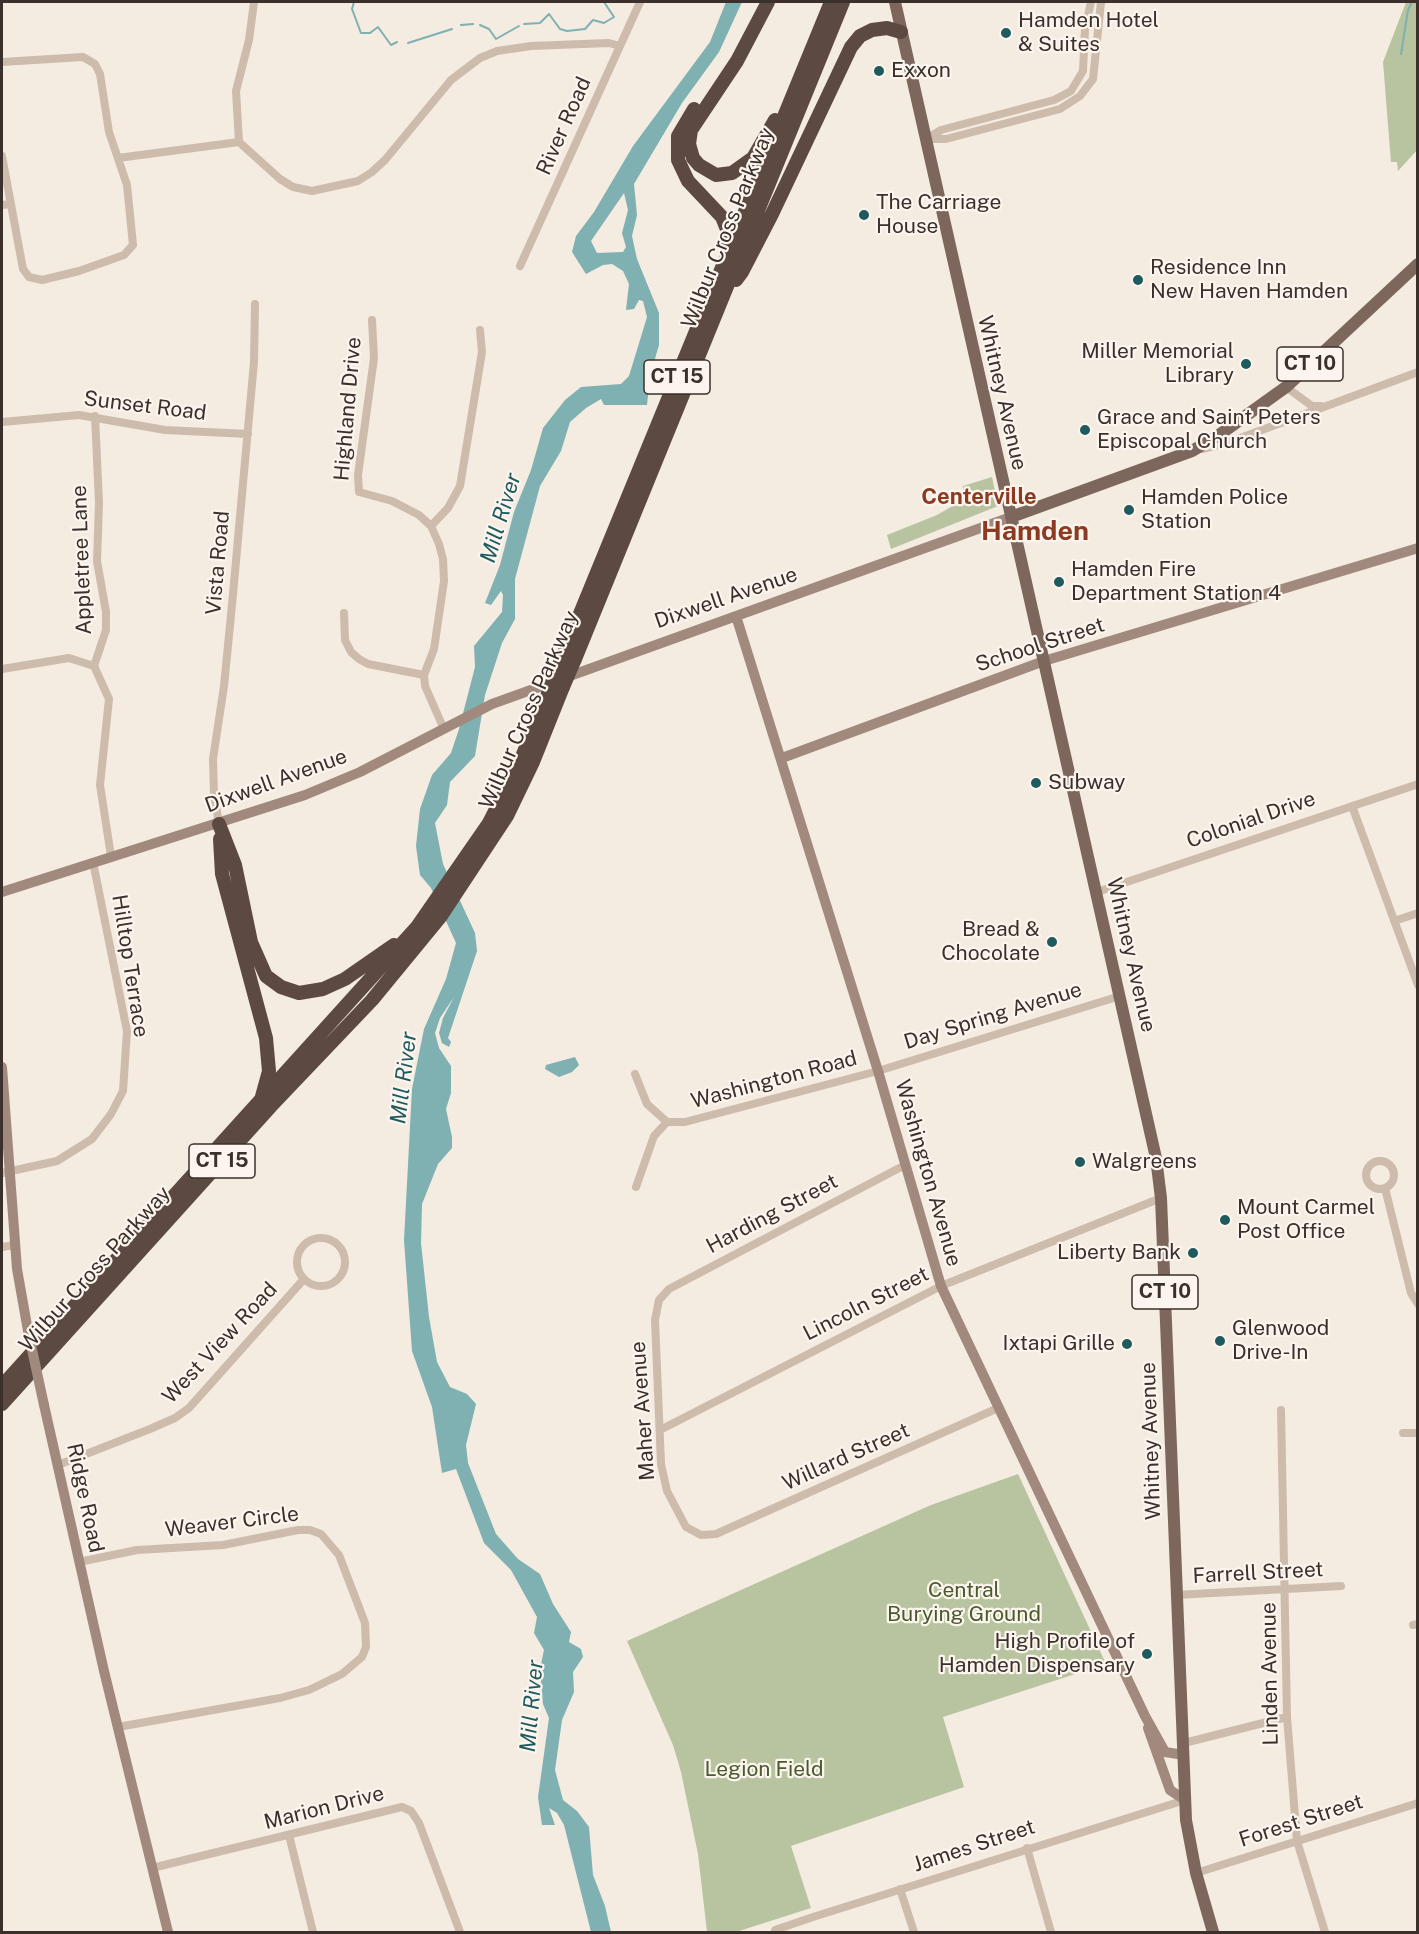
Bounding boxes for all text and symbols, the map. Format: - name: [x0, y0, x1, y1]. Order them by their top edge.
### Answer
- place label: Hamden Hotel & Suites: [1018, 8, 1159, 58]
- marker: Hamden Hotel & Suites: [999, 26, 1013, 40]
- place label: Exxon: [891, 58, 951, 84]
- marker: Exxon: [872, 64, 886, 78]
- street label: River Road: [531, 73, 597, 179]
- street label: Wilbur Cross Parkway: [676, 124, 780, 332]
- place label: The Carriage House: [876, 190, 1001, 240]
- marker: The Carriage House: [857, 208, 871, 222]
- place label: Residence Inn New Haven Hamden: [1150, 255, 1348, 305]
- marker: Residence Inn New Haven Hamden: [1131, 273, 1145, 287]
- street label: Whitney Avenue: [972, 313, 1032, 473]
- street label: Highland Drive: [329, 336, 367, 482]
- place label: Miller Memorial Library: [1081, 339, 1234, 389]
- road number: CT 10: [1277, 347, 1343, 381]
- marker: Miller Memorial Library: [1239, 357, 1253, 371]
- road number: CT 15: [644, 360, 710, 394]
- street label: Sunset Road: [82, 386, 208, 426]
- place label: Grace and Saint Peters Episcopal Church: [1097, 405, 1321, 455]
- marker: Grace and Saint Peters Episcopal Church: [1078, 423, 1092, 437]
- water label: Mill River: [475, 470, 527, 566]
- district label: Centerville: [921, 484, 1037, 510]
- street label: Appletree Lane: [67, 485, 97, 635]
- place label: Hamden Police Station: [1141, 485, 1288, 535]
- marker: Hamden Police Station: [1122, 503, 1136, 517]
- street label: Vista Road: [201, 510, 235, 616]
- district label: Hamden: [981, 516, 1089, 548]
- place label: Hamden Fire Department Station 4: [1071, 557, 1281, 607]
- street label: Dixwell Avenue: [651, 562, 801, 634]
- marker: Hamden Fire Department Station 4: [1052, 575, 1066, 589]
- street label: Wilbur Cross Parkway: [474, 607, 584, 813]
- street label: School Street: [972, 612, 1108, 678]
- street label: Dixwell Avenue: [202, 744, 350, 818]
- place label: Subway: [1048, 770, 1125, 796]
- marker: Subway: [1029, 776, 1043, 790]
- street label: Colonial Drive: [1183, 786, 1319, 854]
- street label: Whitney Avenue: [1101, 875, 1161, 1035]
- street label: Hilltop Terrace: [106, 893, 154, 1039]
- place label: Bread & Chocolate: [941, 917, 1040, 967]
- marker: Bread & Chocolate: [1045, 935, 1059, 949]
- street label: Day Spring Avenue: [901, 977, 1085, 1055]
- water label: Mill River: [385, 1030, 423, 1126]
- street label: Washington Road: [688, 1046, 860, 1114]
- street label: Washington Avenue: [889, 1077, 967, 1269]
- road number: CT 15: [189, 1144, 255, 1178]
- place label: Walgreens: [1092, 1149, 1197, 1175]
- marker: Walgreens: [1073, 1155, 1087, 1169]
- street label: Harding Street: [702, 1169, 842, 1259]
- street label: Wilbur Cross Parkway: [14, 1181, 176, 1357]
- place label: Mount Carmel Post Office: [1237, 1195, 1375, 1245]
- marker: Mount Carmel Post Office: [1218, 1213, 1232, 1227]
- place label: Liberty Bank: [1057, 1240, 1181, 1266]
- marker: Liberty Bank: [1186, 1246, 1200, 1260]
- street label: Lincoln Street: [799, 1262, 933, 1346]
- road number: CT 10: [1132, 1275, 1198, 1309]
- street label: West View Road: [157, 1277, 283, 1409]
- place label: Glenwood Drive-In: [1232, 1316, 1329, 1366]
- place label: Ixtapi Grille: [1002, 1331, 1115, 1357]
- marker: Glenwood Drive-In: [1213, 1334, 1227, 1348]
- marker: Ixtapi Grille: [1120, 1337, 1134, 1351]
- street label: Maher Avenue: [626, 1341, 660, 1481]
- street label: Whitney Avenue: [1136, 1362, 1166, 1520]
- street label: Willard Street: [779, 1418, 913, 1496]
- street label: Ridge Road: [61, 1441, 109, 1555]
- street label: Weaver Circle: [164, 1501, 300, 1543]
- street label: Farrell Street: [1192, 1557, 1324, 1589]
- park label: Central Burying Ground: [887, 1578, 1041, 1628]
- street label: Linden Avenue: [1256, 1602, 1284, 1746]
- place label: High Profile of Hamden Dispensary: [939, 1629, 1135, 1679]
- marker: High Profile of Hamden Dispensary: [1140, 1647, 1154, 1661]
- water label: Mill River: [515, 1659, 549, 1753]
- park label: Legion Field: [705, 1757, 823, 1783]
- street label: Marion Drive: [261, 1781, 387, 1835]
- street label: Forest Street: [1236, 1789, 1366, 1853]
- street label: James Street: [910, 1814, 1038, 1878]

